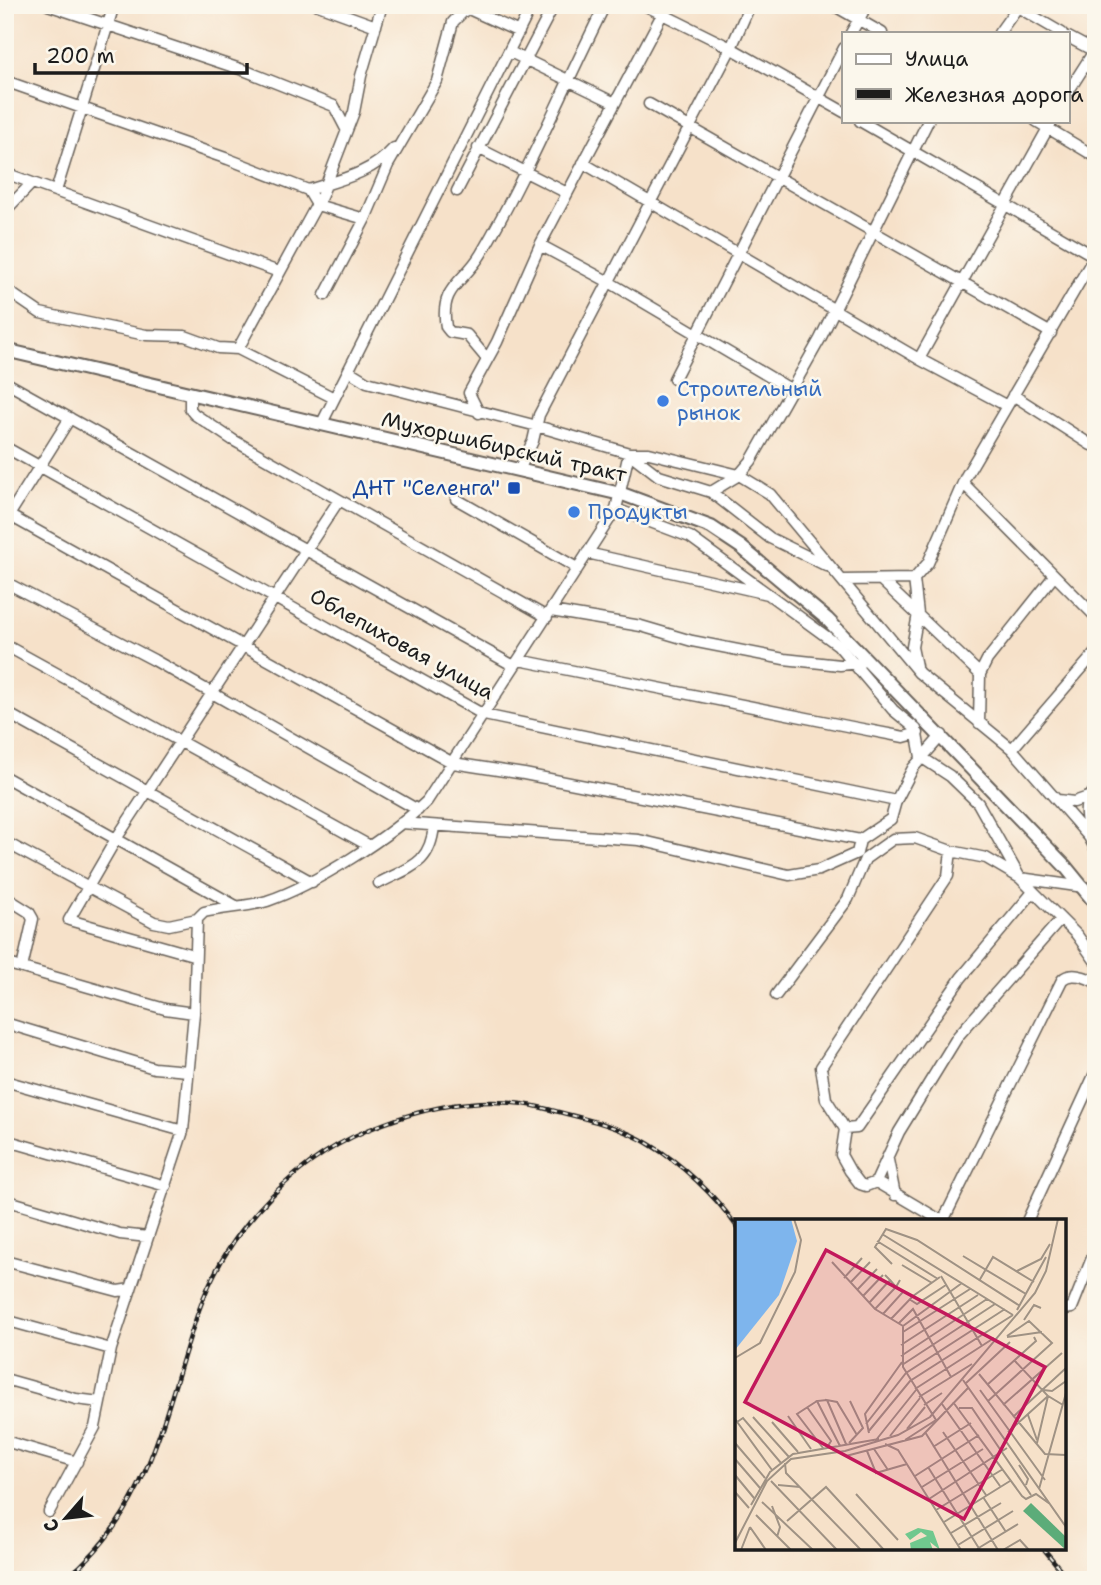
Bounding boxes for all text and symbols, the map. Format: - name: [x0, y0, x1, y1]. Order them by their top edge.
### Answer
- scale bar: [35, 32, 247, 76]
- legend: [842, 32, 1070, 122]
- text: 200 m: [46, 42, 115, 70]
- text: Улица: [905, 45, 968, 73]
- text: Железная дорога: [905, 81, 1084, 109]
- place label: Строительный рынок: [677, 375, 822, 427]
- marker: Строительный рынок: [655, 393, 671, 409]
- street label: Мухоршибирский тракт: [379, 405, 630, 489]
- place label: ДНТ "Селенга": [353, 474, 500, 502]
- marker: ДНТ "Селенга": [506, 480, 522, 496]
- place label: Продукты: [588, 498, 688, 526]
- marker: Продукты: [566, 504, 582, 520]
- street label: Облепиховая улица: [305, 582, 499, 706]
- inset map: [735, 1219, 1066, 1550]
- north arrow: [32, 1484, 102, 1554]
- text: С: [38, 1515, 65, 1537]

